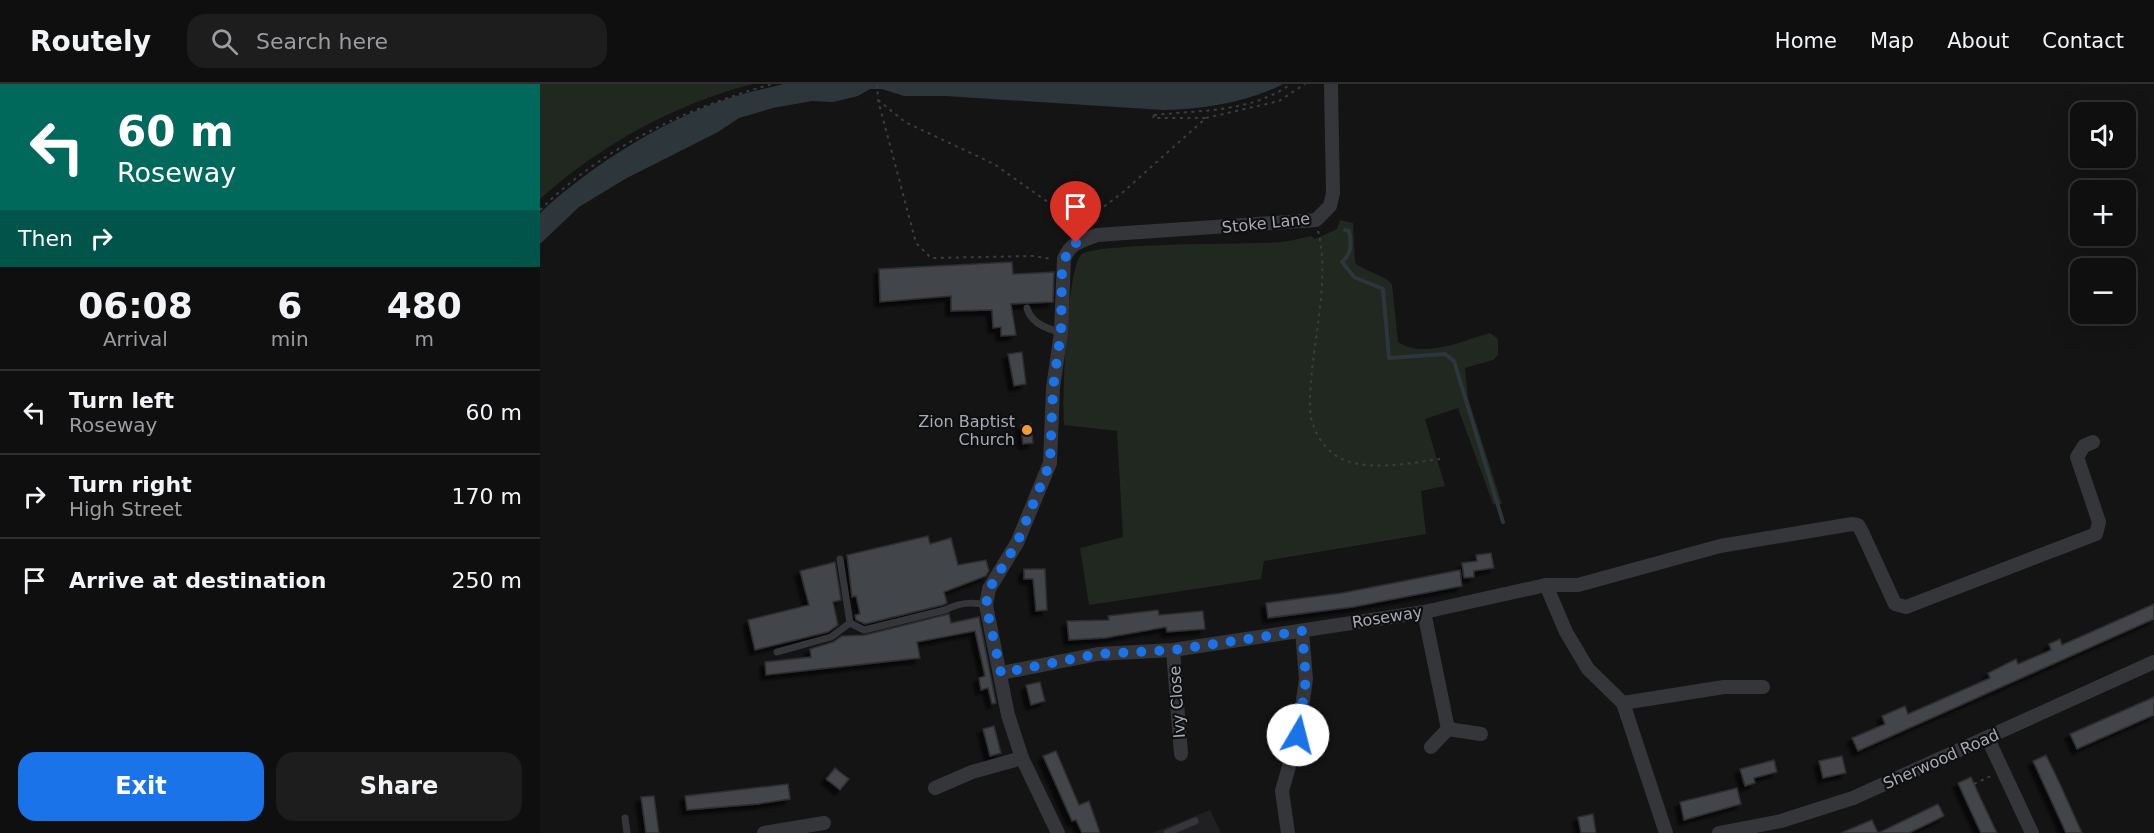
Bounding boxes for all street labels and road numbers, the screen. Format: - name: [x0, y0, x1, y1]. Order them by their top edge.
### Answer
- street label: Stoke Lane: [1221, 209, 1311, 237]
- street label: Roseway: [1351, 602, 1423, 632]
- street label: Ivy Close: [1165, 665, 1189, 739]
- street label: Sherwood Road: [1880, 725, 2002, 793]

